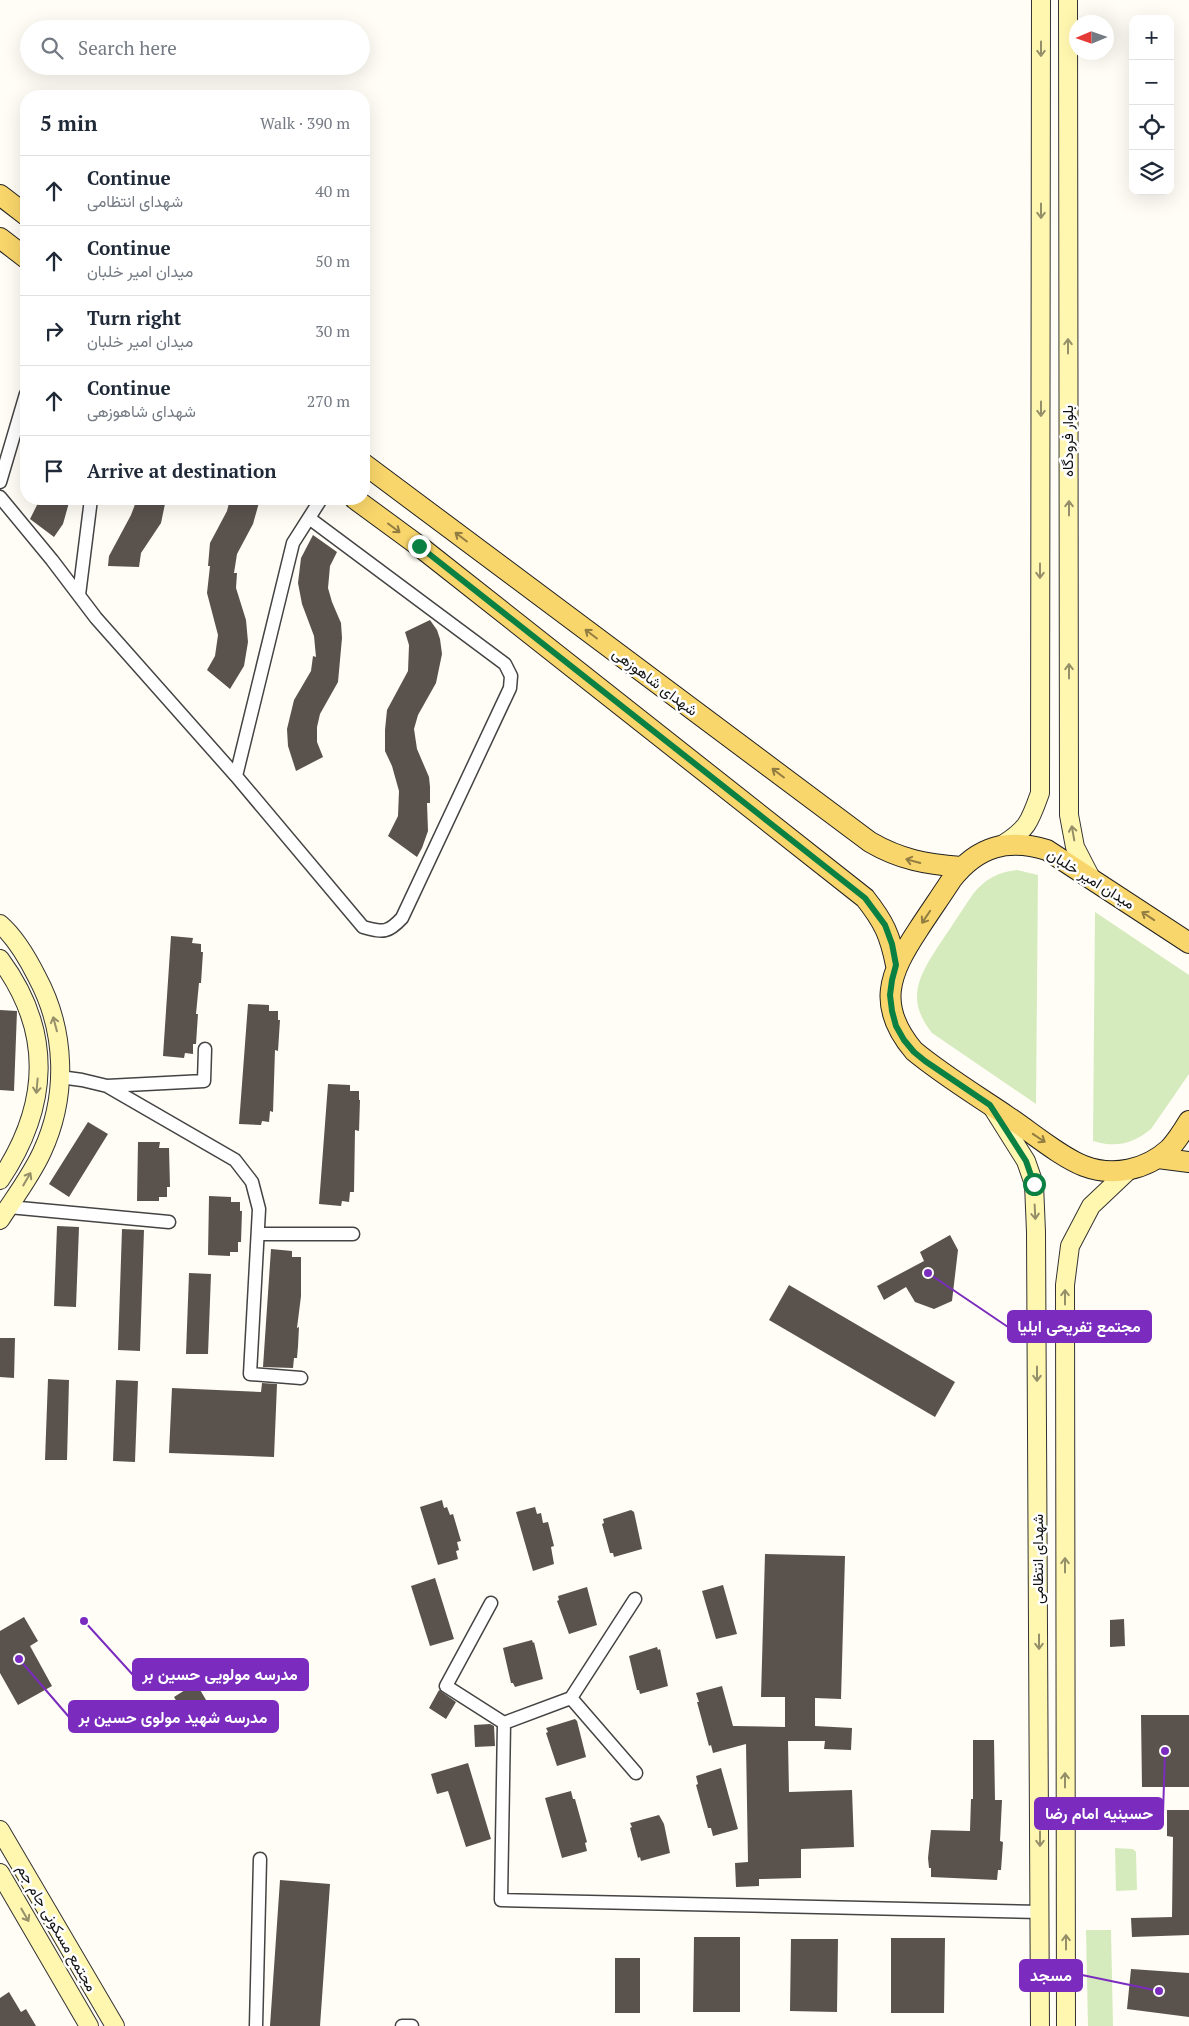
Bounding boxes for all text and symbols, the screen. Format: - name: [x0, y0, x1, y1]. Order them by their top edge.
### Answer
- north arrow: [1069, 15, 1114, 60]
- map controls: [1129, 15, 1174, 195]
- button: +: [1129, 15, 1174, 60]
- search box: [20, 20, 370, 75]
- icon: search: [38, 34, 66, 62]
- text: Search here: [78, 35, 177, 60]
- one-way arrow: [1036, 40, 1046, 56]
- button: −: [1129, 60, 1174, 105]
- button: locate: [1129, 105, 1174, 150]
- text: 5 min: [40, 109, 97, 137]
- text: Walk · 390 m: [260, 112, 350, 134]
- button: layers: [1129, 150, 1174, 195]
- text: Continue: [87, 165, 171, 190]
- icon: ahead: [40, 177, 68, 205]
- text: 40 m: [315, 180, 350, 202]
- text: شهدای انتظامی: [87, 190, 183, 212]
- one-way arrow: [1036, 202, 1046, 219]
- text: Continue: [87, 235, 171, 260]
- icon: ahead: [40, 247, 68, 275]
- text: 50 m: [315, 250, 350, 272]
- text: میدان امیر خلبان: [87, 260, 193, 282]
- text: Turn right: [87, 305, 181, 330]
- icon: right: [40, 317, 68, 345]
- text: 30 m: [315, 320, 350, 342]
- text: میدان امیر خلبان: [87, 330, 193, 352]
- one-way arrow: [1063, 338, 1073, 354]
- text: Continue: [87, 375, 171, 400]
- icon: ahead: [40, 387, 68, 415]
- text: 270 m: [307, 390, 350, 412]
- text: شهدای شاهوزهی: [87, 400, 196, 422]
- one-way arrow: [1036, 400, 1046, 416]
- street label: بلوار فرودگاه: [1057, 405, 1077, 477]
- icon: arrive: [40, 457, 68, 485]
- text: Arrive at destination: [87, 458, 276, 483]
- one-way arrow: [1064, 501, 1074, 517]
- one-way arrow: [387, 523, 401, 533]
- one-way arrow: [455, 531, 468, 542]
- route end: [408, 535, 431, 558]
- one-way arrow: [1035, 562, 1045, 579]
- one-way arrow: [584, 629, 598, 639]
- street label: شهدای شاهوزهی: [608, 643, 702, 721]
- one-way arrow: [1064, 663, 1074, 680]
- one-way arrow: [771, 768, 785, 778]
- one-way arrow: [1067, 825, 1077, 841]
- street label: میدان امیر خلبان: [1044, 843, 1139, 913]
- one-way arrow: [905, 856, 921, 865]
- one-way arrow: [921, 910, 932, 924]
- one-way arrow: [1142, 911, 1156, 921]
- one-way arrow: [50, 1017, 59, 1033]
- one-way arrow: [33, 1078, 42, 1094]
- one-way arrow: [1032, 1133, 1046, 1143]
- one-way arrow: [22, 1173, 32, 1187]
- route start: [1023, 1173, 1046, 1196]
- one-way arrow: [1031, 1203, 1040, 1219]
- one-way arrow: [1060, 1290, 1070, 1306]
- callout: مجتمع تفریحی ایلیا: [1008, 1311, 1151, 1342]
- text: مجتمع تفریحی ایلیا: [1017, 1315, 1141, 1338]
- one-way arrow: [1032, 1366, 1042, 1382]
- street label: شهدای انتظامی: [1027, 1514, 1048, 1604]
- one-way arrow: [1060, 1557, 1070, 1574]
- one-way arrow: [1034, 1633, 1044, 1649]
- callout: مدرسه مولویی حسین بر: [133, 1659, 308, 1690]
- text: مدرسه مولویی حسین بر: [141, 1663, 298, 1685]
- callout: مدرسه شهید مولوی حسین بر: [69, 1701, 278, 1732]
- text: مدرسه شهید مولوی حسین بر: [78, 1706, 268, 1728]
- one-way arrow: [1060, 1772, 1070, 1788]
- callout: حسینیه امام رضا: [1035, 1798, 1163, 1829]
- text: حسینیه امام رضا: [1045, 1802, 1153, 1824]
- one-way arrow: [1035, 1830, 1045, 1847]
- street label: مجتمع مسکونی جام جم: [12, 1860, 102, 1996]
- one-way arrow: [20, 1908, 30, 1922]
- one-way arrow: [1061, 1935, 1071, 1951]
- callout: مسجد: [1020, 1960, 1082, 1991]
- text: مسجد: [1030, 1964, 1072, 1986]

